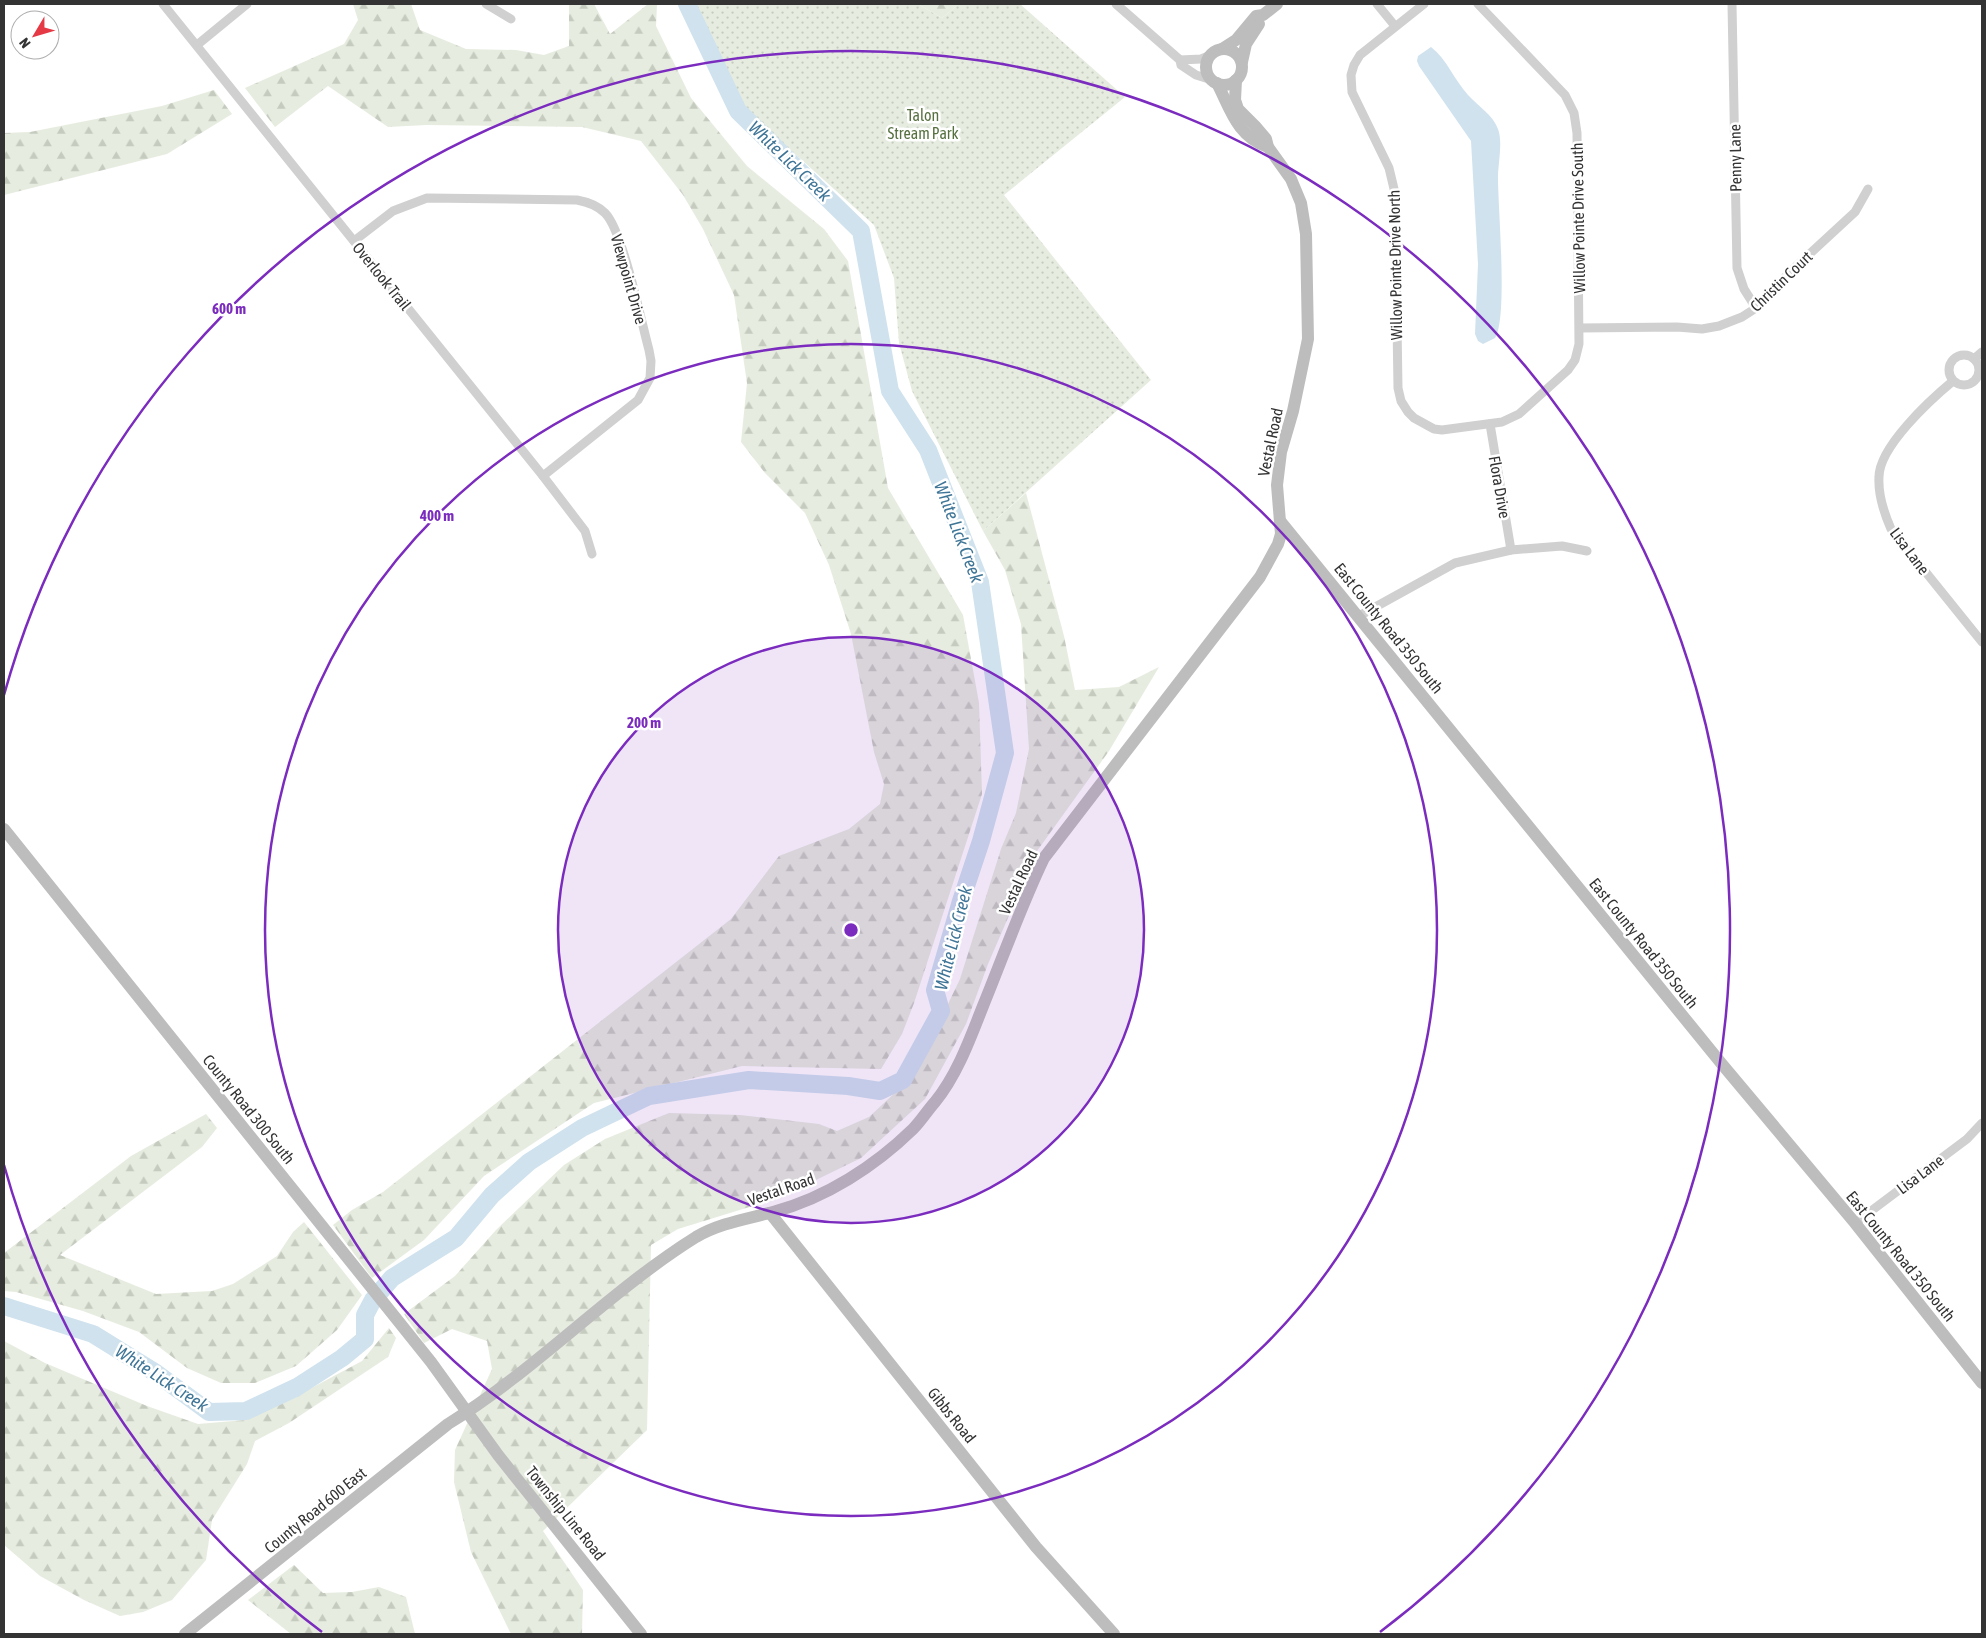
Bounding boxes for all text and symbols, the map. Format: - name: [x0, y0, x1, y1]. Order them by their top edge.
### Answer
- north arrow: [10, 10, 60, 60]
- text: N: [16, 35, 34, 51]
- park label: Talon Stream Park: [887, 106, 959, 142]
- water label: White Lick Creek: [744, 116, 836, 206]
- street label: Penny Lane: [1725, 124, 1746, 192]
- street label: Willow Pointe Drive South: [1568, 142, 1588, 294]
- street label: Willow Pointe Drive North: [1385, 190, 1405, 340]
- street label: Viewpoint Drive: [607, 232, 650, 326]
- street label: Overlook Trail: [349, 238, 415, 314]
- street label: Christin Court: [1746, 247, 1816, 315]
- text: 600 m: [212, 300, 246, 317]
- street label: Vestal Road: [1254, 406, 1286, 478]
- street label: Flora Drive: [1486, 454, 1514, 520]
- water label: White Lick Creek: [930, 479, 988, 586]
- text: 400 m: [419, 507, 454, 524]
- street label: Lisa Lane: [1887, 524, 1933, 578]
- street label: East County Road 350 South: [1330, 559, 1447, 697]
- text: 200 m: [627, 714, 661, 731]
- street label: Vestal Road: [995, 847, 1041, 917]
- street label: East County Road 350 South: [1585, 874, 1702, 1012]
- water label: White Lick Creek: [930, 883, 976, 992]
- centre of rings: [842, 921, 860, 939]
- street label: County Road 300 South: [199, 1051, 299, 1168]
- street label: Lisa Lane: [1893, 1151, 1947, 1197]
- street label: Vestal Road: [745, 1169, 817, 1209]
- street label: East County Road 350 South: [1842, 1187, 1959, 1325]
- water label: White Lick Creek: [112, 1340, 213, 1416]
- street label: Gibbs Road: [924, 1384, 980, 1446]
- street label: County Road 600 East: [261, 1463, 370, 1557]
- street label: Township Line Road: [522, 1463, 609, 1564]

